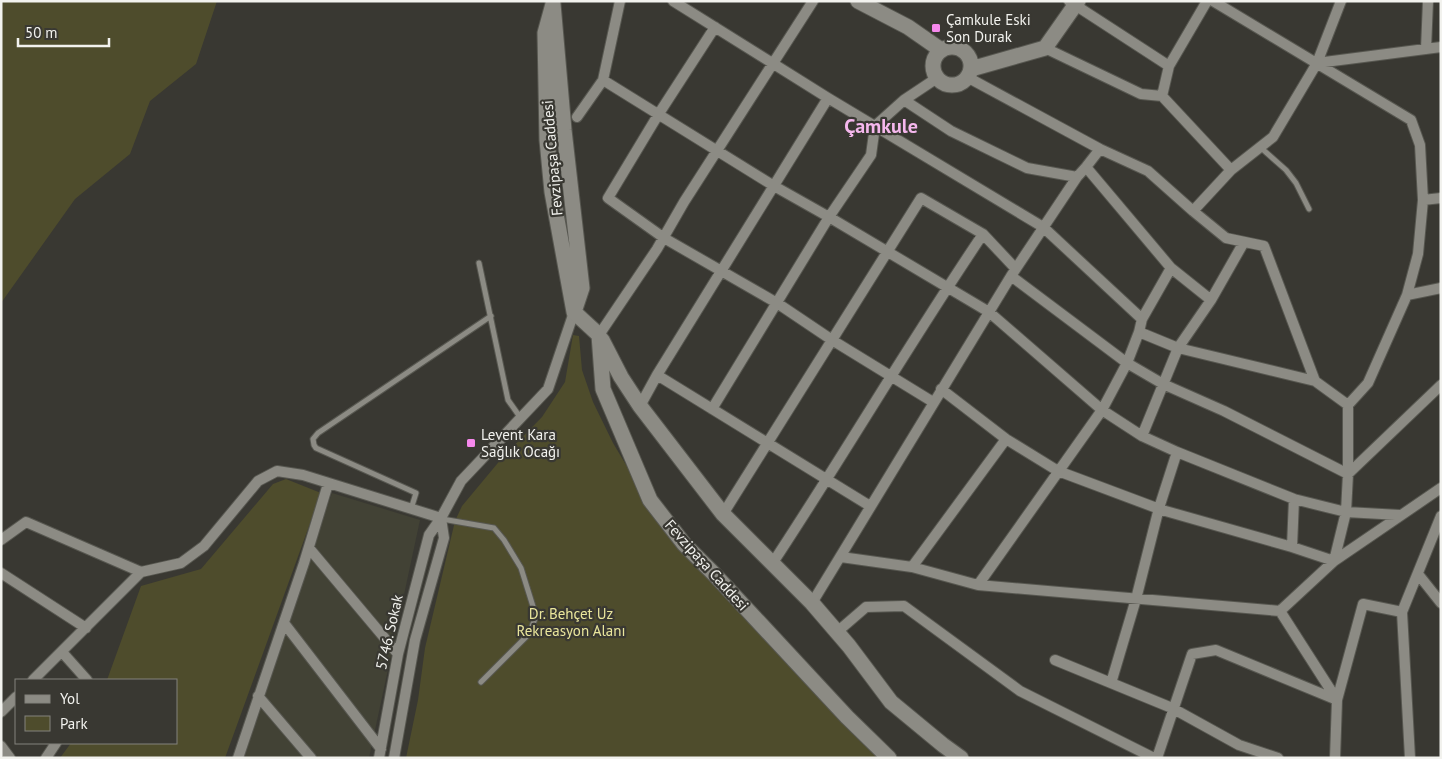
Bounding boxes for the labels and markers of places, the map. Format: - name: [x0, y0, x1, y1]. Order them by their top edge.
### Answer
- place label: Çamkule Eski Son Durak: [946, 10, 1031, 46]
- marker: Çamkule Eski Son Durak: [930, 22, 942, 34]
- place label: Levent Kara Sağlık Ocağı: [481, 425, 560, 461]
- marker: Levent Kara Sağlık Ocağı: [465, 437, 477, 449]

